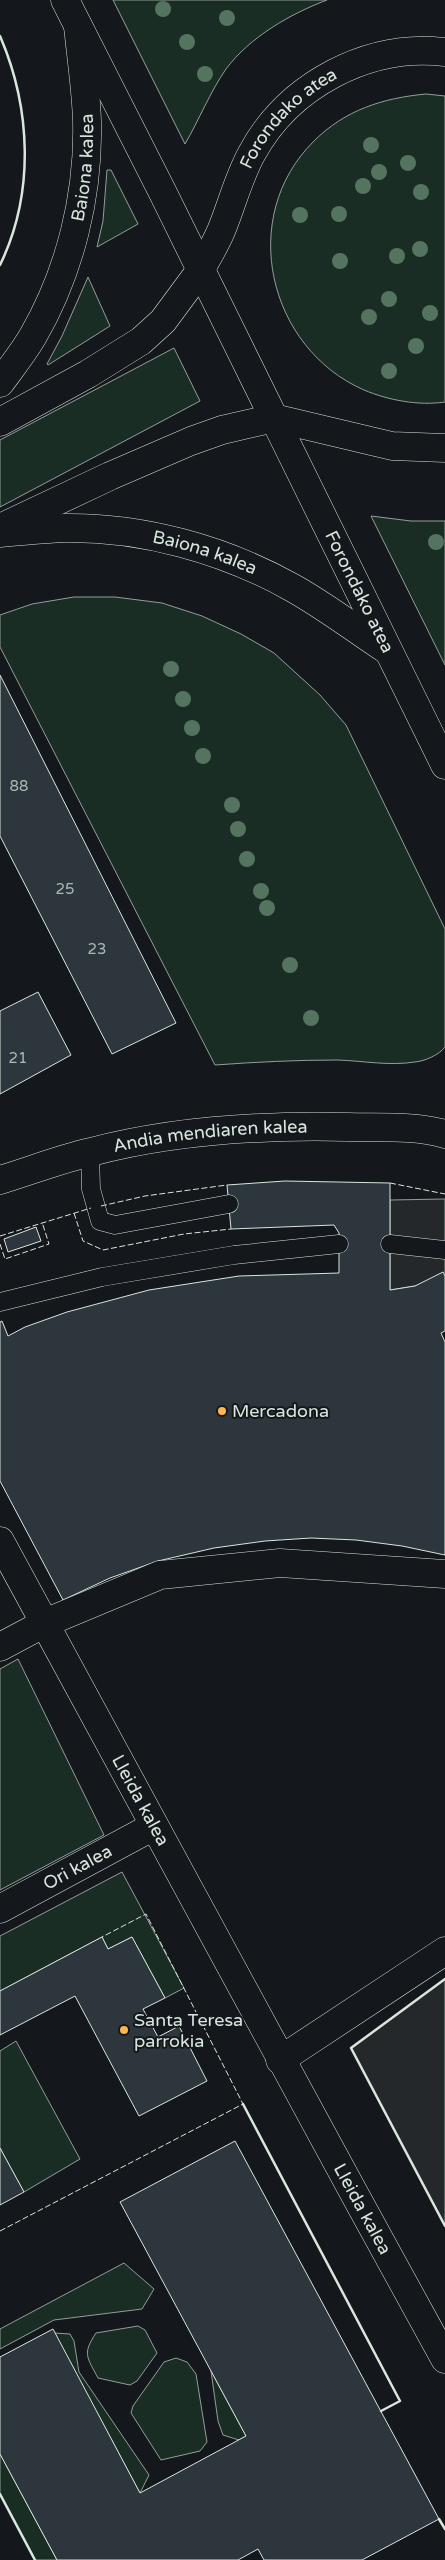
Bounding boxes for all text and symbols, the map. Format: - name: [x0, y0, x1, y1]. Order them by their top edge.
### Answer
- street label: Forondako atea: [235, 63, 341, 172]
- street label: Baiona kalea: [66, 113, 98, 224]
- street label: Baiona kalea: [151, 526, 261, 579]
- street label: Forondako atea: [320, 527, 399, 656]
- house number: 88: [10, 777, 28, 795]
- house number: 25: [56, 880, 74, 898]
- house number: 23: [88, 940, 106, 958]
- house number: 21: [9, 1049, 27, 1067]
- street label: Andia mendiaren kalea: [111, 1116, 308, 1157]
- place label: Mercadona: [232, 1400, 329, 1422]
- marker: Mercadona: [216, 1405, 228, 1417]
- street label: Lleida kalea: [107, 1751, 174, 1850]
- street label: Ori kalea: [39, 1840, 116, 1895]
- place label: Santa Teresa parrokia: [134, 2009, 243, 2052]
- marker: Santa Teresa parrokia: [118, 2024, 130, 2036]
- street label: Lleida kalea: [329, 2160, 396, 2258]

